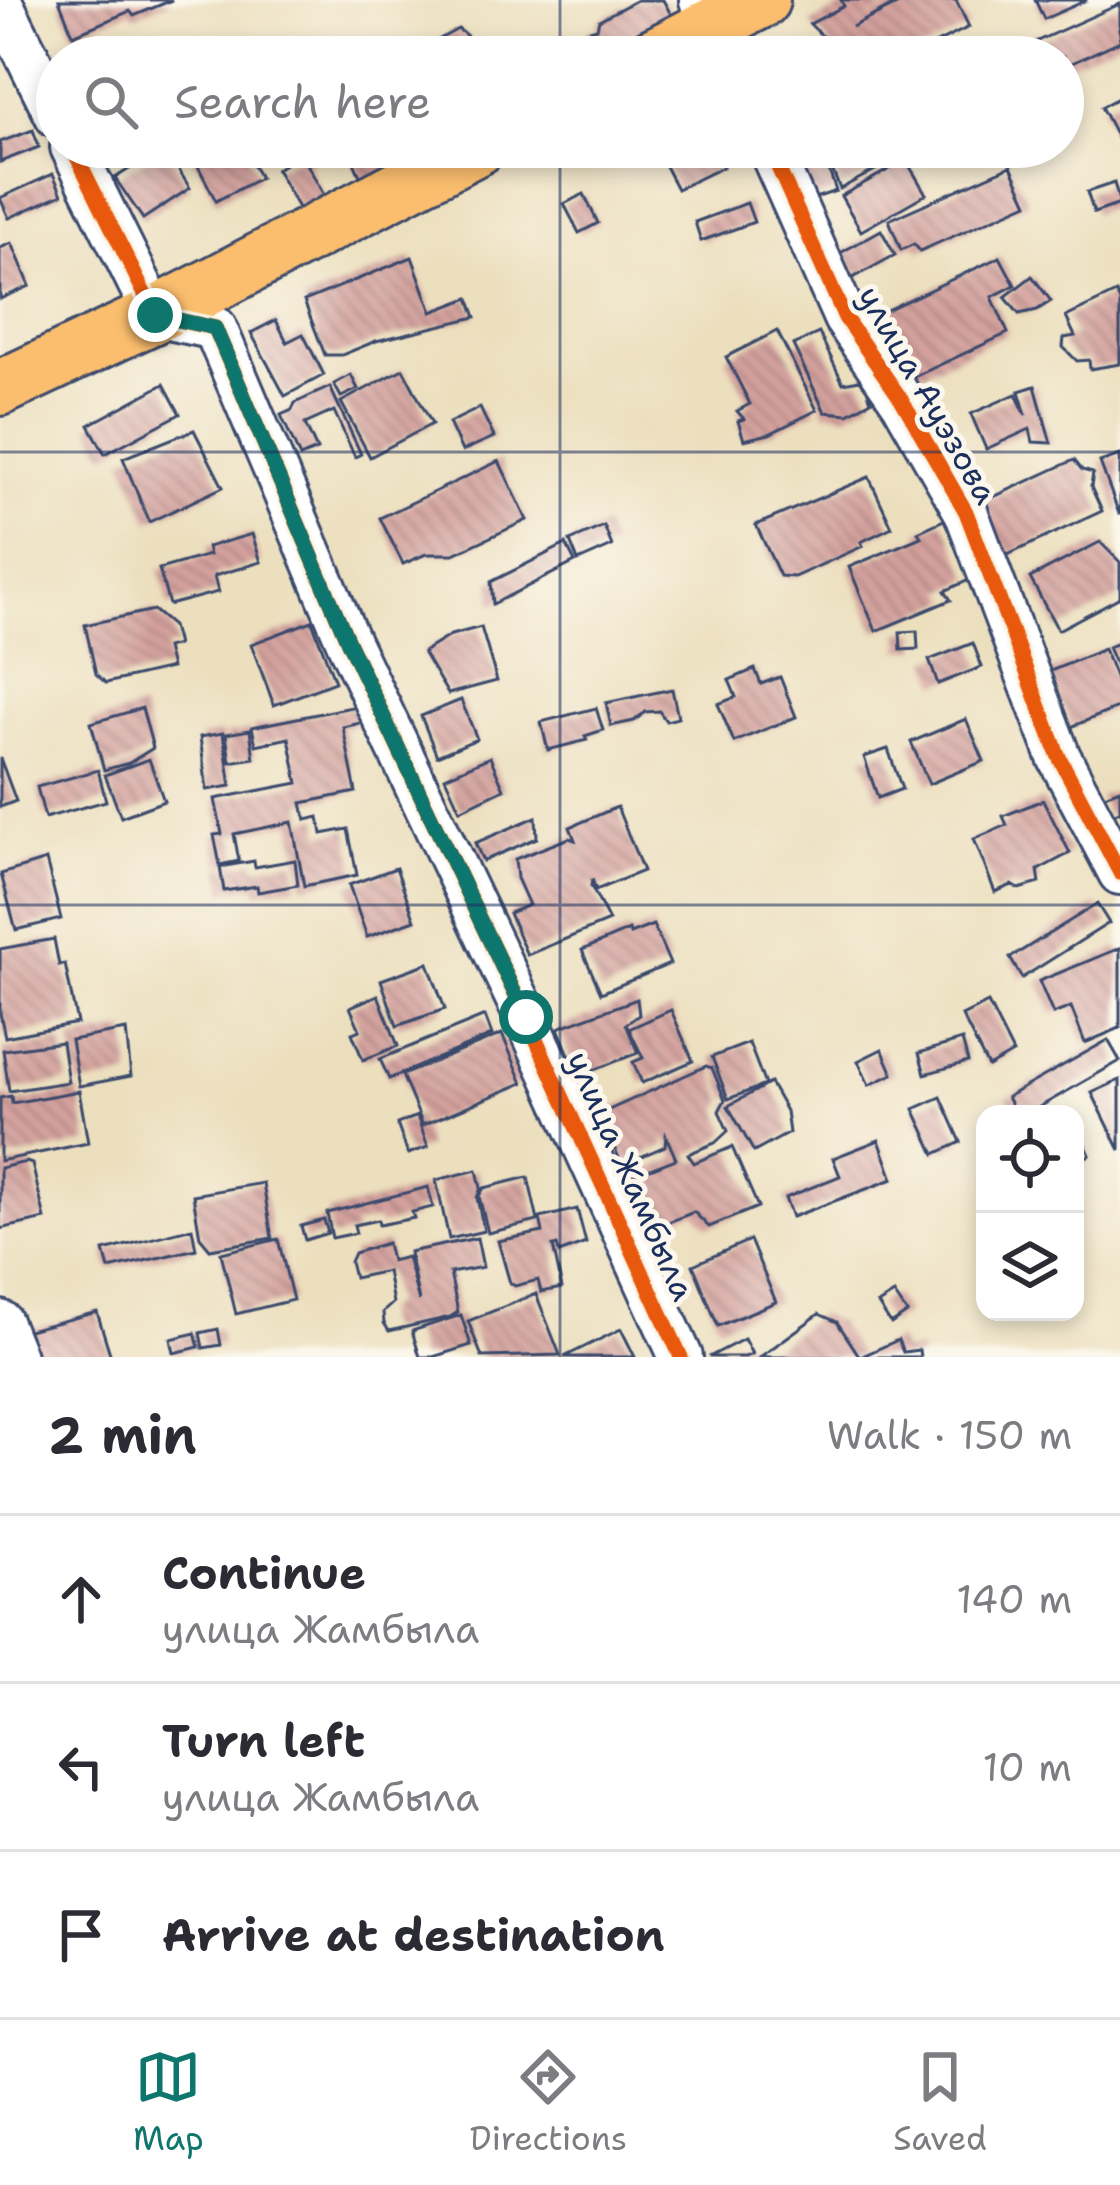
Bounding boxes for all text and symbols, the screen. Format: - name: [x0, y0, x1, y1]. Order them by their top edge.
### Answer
- search box: [36, 36, 1084, 168]
- icon: search: [78, 69, 144, 135]
- text: Search here: [174, 72, 431, 132]
- street label: улица Ауэзова: [847, 278, 1009, 512]
- route end: [128, 288, 182, 342]
- route start: [499, 990, 553, 1044]
- street label: улица Жамбыла: [556, 1044, 706, 1308]
- map controls: [976, 1105, 1084, 1321]
- button: locate: [976, 1105, 1084, 1213]
- button: layers: [976, 1213, 1084, 1321]
- text: 2 min: [48, 1401, 197, 1469]
- text: Walk · 150 m: [827, 1409, 1072, 1461]
- text: Continue: [162, 1543, 366, 1603]
- icon: ahead: [48, 1566, 114, 1632]
- text: 140 m: [956, 1573, 1072, 1625]
- text: улица Жамбыла: [162, 1603, 479, 1655]
- text: Turn left: [162, 1711, 365, 1771]
- icon: left: [48, 1734, 114, 1800]
- text: 10 m: [983, 1741, 1072, 1793]
- text: улица Жамбыла: [162, 1771, 479, 1823]
- icon: arrive: [48, 1902, 114, 1968]
- text: Arrive at destination: [162, 1905, 665, 1965]
- tab: Map: [133, 2044, 204, 2161]
- tab: Directions: [470, 2044, 627, 2161]
- tab: Saved: [893, 2044, 987, 2161]

